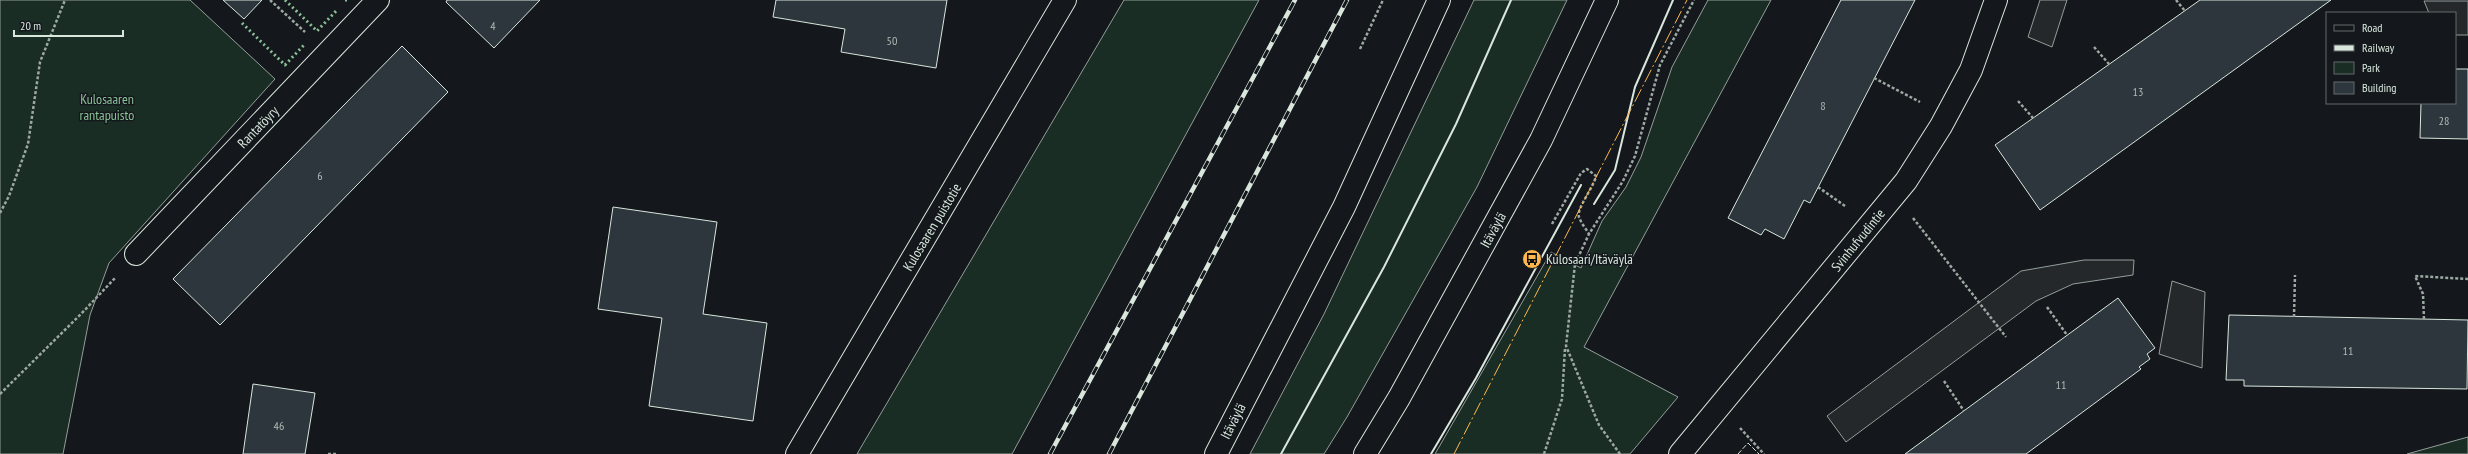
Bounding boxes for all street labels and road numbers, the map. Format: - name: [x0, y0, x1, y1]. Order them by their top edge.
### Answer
- street label: Rantatöyry: [233, 102, 283, 152]
- street label: Kulosaaren puistotie: [899, 180, 965, 274]
- street label: Svinhufvudintie: [1827, 205, 1889, 275]
- street label: Itäväylä: [1476, 209, 1510, 251]
- street label: Itäväylä: [1216, 400, 1250, 442]

